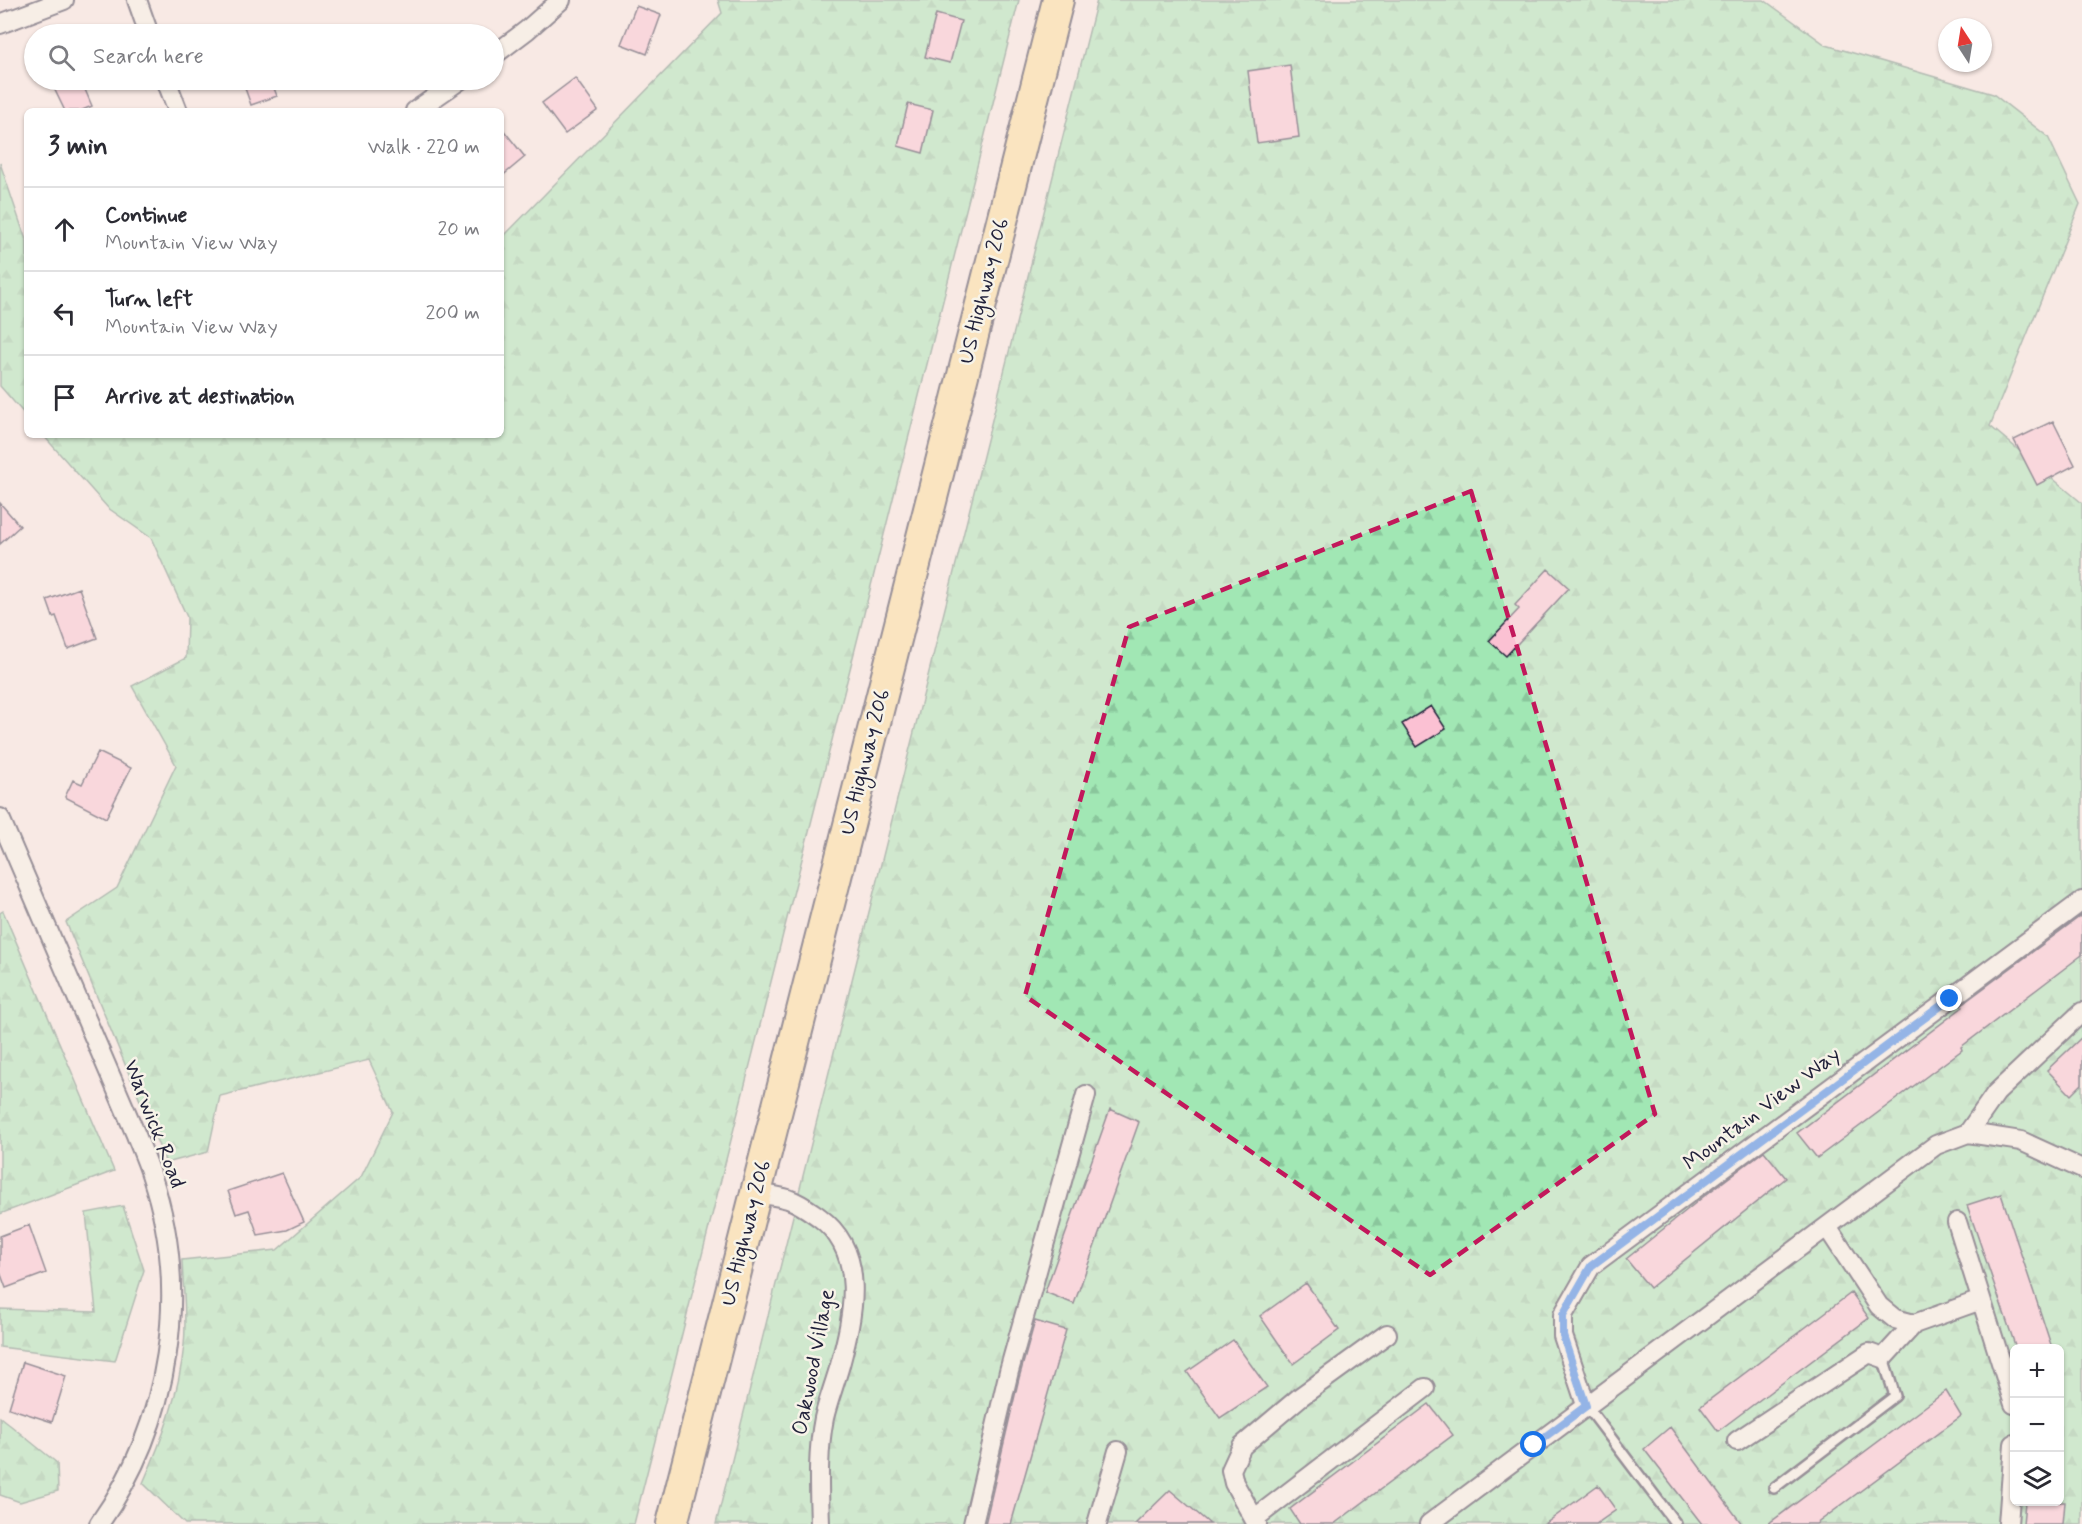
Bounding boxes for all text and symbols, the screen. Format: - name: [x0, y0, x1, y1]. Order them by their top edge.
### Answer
- north arrow: [1938, 18, 1992, 72]
- search box: [24, 24, 504, 90]
- icon: search: [45, 41, 78, 74]
- text: Search here: [93, 43, 204, 71]
- text: 3 min: [48, 130, 108, 164]
- text: Walk · 220 m: [368, 134, 480, 161]
- text: Continue: [105, 202, 187, 230]
- icon: ahead: [48, 213, 81, 246]
- street label: US Highway 206: [952, 215, 1019, 368]
- text: 20 m: [437, 216, 480, 243]
- text: Mountain View Way: [105, 230, 278, 257]
- text: Turn left: [105, 286, 193, 314]
- icon: left: [48, 297, 81, 330]
- text: 200 m: [425, 300, 480, 327]
- text: Mountain View Way: [105, 314, 278, 341]
- icon: arrive: [48, 381, 81, 414]
- text: Arrive at destination: [105, 383, 295, 411]
- street label: US Highway 206: [833, 686, 900, 839]
- route end: [1936, 985, 1962, 1011]
- street label: Mountain View Way: [1678, 1041, 1846, 1177]
- street label: Warwick Road: [117, 1056, 191, 1192]
- street label: US Highway 206: [714, 1157, 781, 1310]
- street label: Oakwood Village: [786, 1286, 843, 1438]
- map controls: [2010, 1344, 2064, 1506]
- button: +: [2010, 1344, 2064, 1398]
- button: −: [2010, 1398, 2064, 1452]
- route start: [1520, 1431, 1546, 1457]
- button: layers: [2010, 1452, 2064, 1506]

